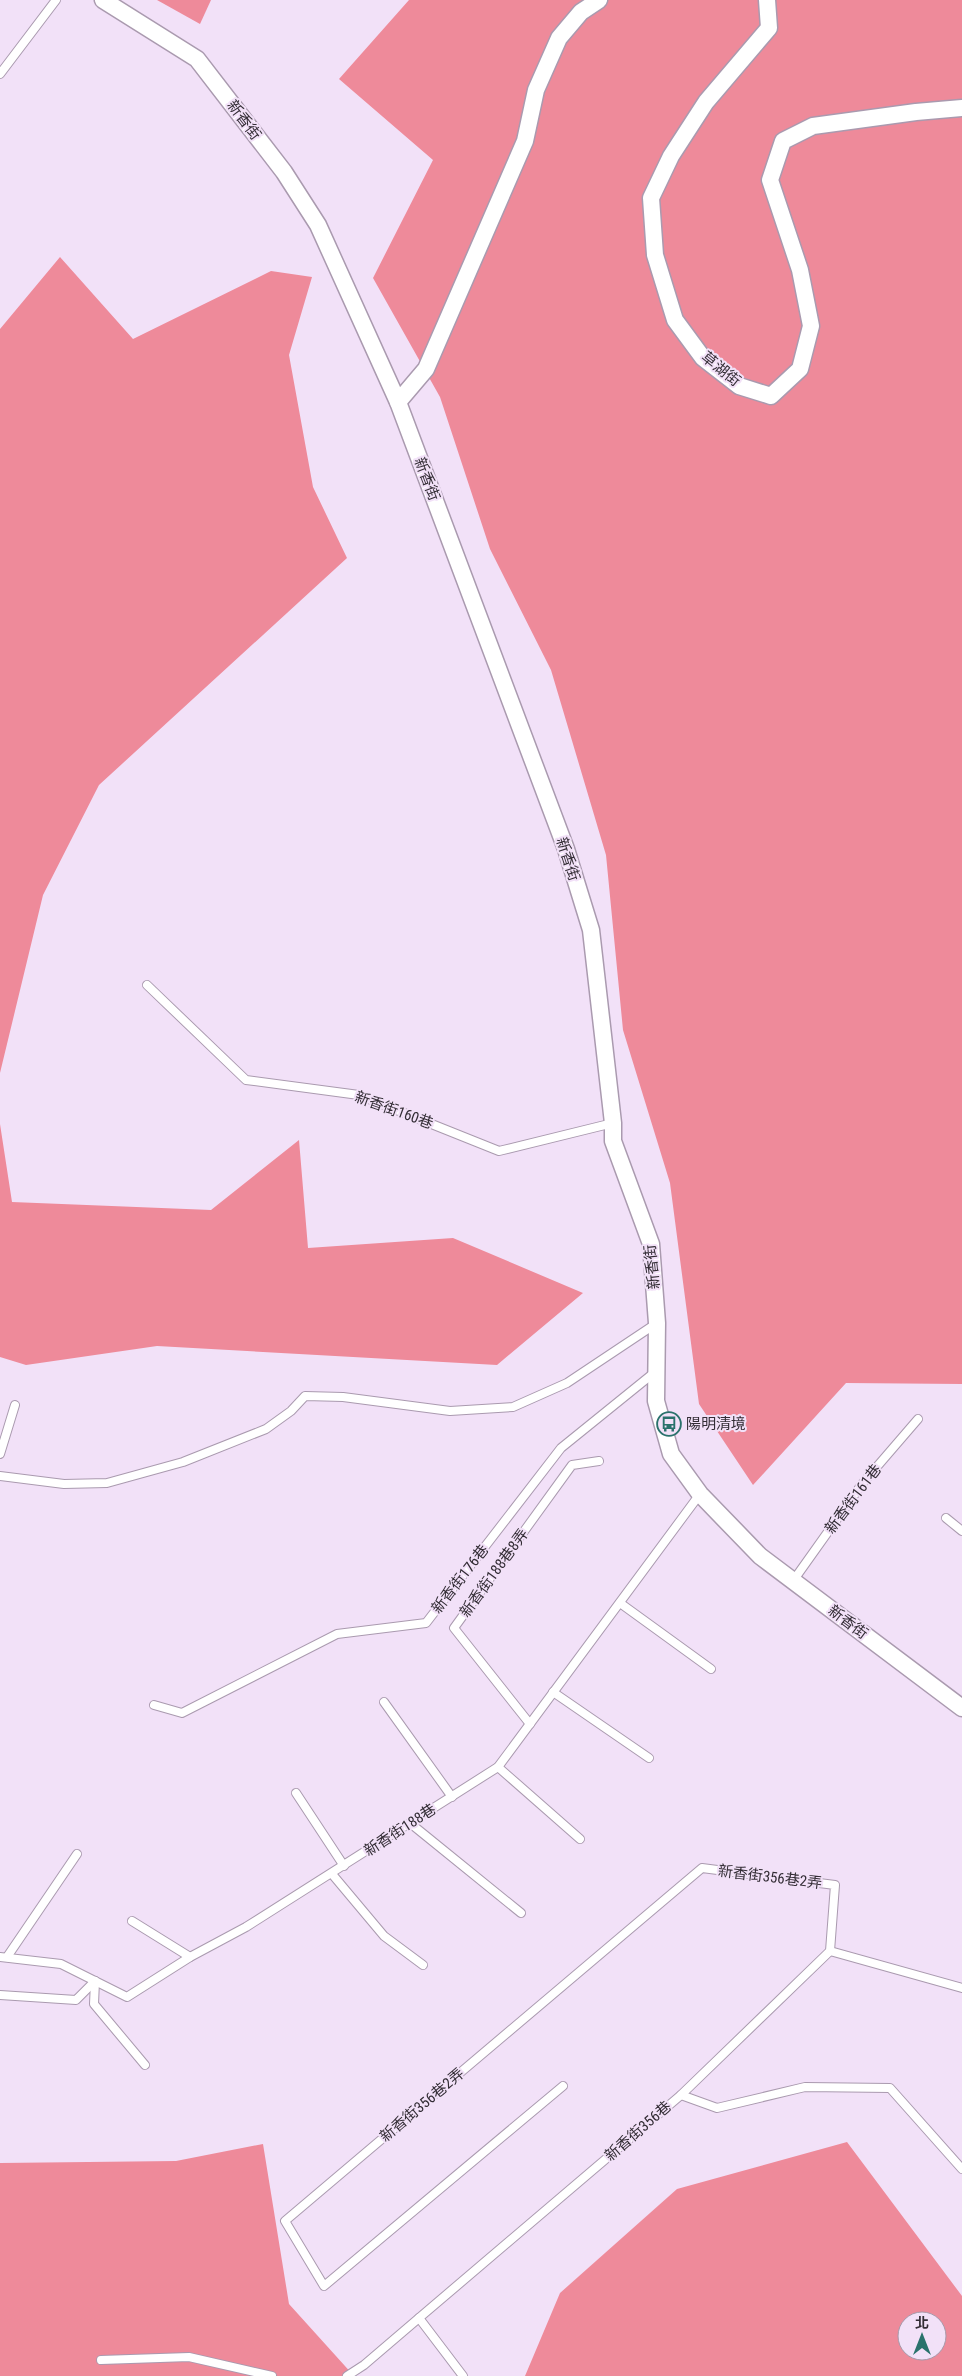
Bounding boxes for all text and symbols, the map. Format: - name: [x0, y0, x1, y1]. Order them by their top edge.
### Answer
- street label: 新香街: [223, 97, 265, 143]
- street label: 草湖街: [698, 348, 744, 390]
- street label: 新香街: [411, 455, 443, 503]
- street label: 新香街: [552, 835, 584, 883]
- street label: 新香街160巷: [352, 1087, 436, 1133]
- street label: 新香街: [641, 1244, 663, 1290]
- bus stop icon: 陽明清境: [656, 1411, 682, 1437]
- place label: 陽明清境: [686, 1415, 746, 1433]
- street label: 新香街161巷: [821, 1461, 885, 1537]
- street label: 新香街188巷8弄: [456, 1525, 532, 1621]
- street label: 新香街176巷: [428, 1541, 492, 1617]
- street label: 新香街: [825, 1601, 871, 1643]
- street label: 新香街188巷: [361, 1800, 439, 1860]
- street label: 新香街356巷2弄: [717, 1862, 823, 1892]
- street label: 新香街356巷2弄: [376, 2064, 468, 2146]
- street label: 新香街356巷: [601, 2097, 675, 2165]
- north arrow: [897, 2311, 947, 2361]
- text: 北: [915, 2315, 929, 2331]

